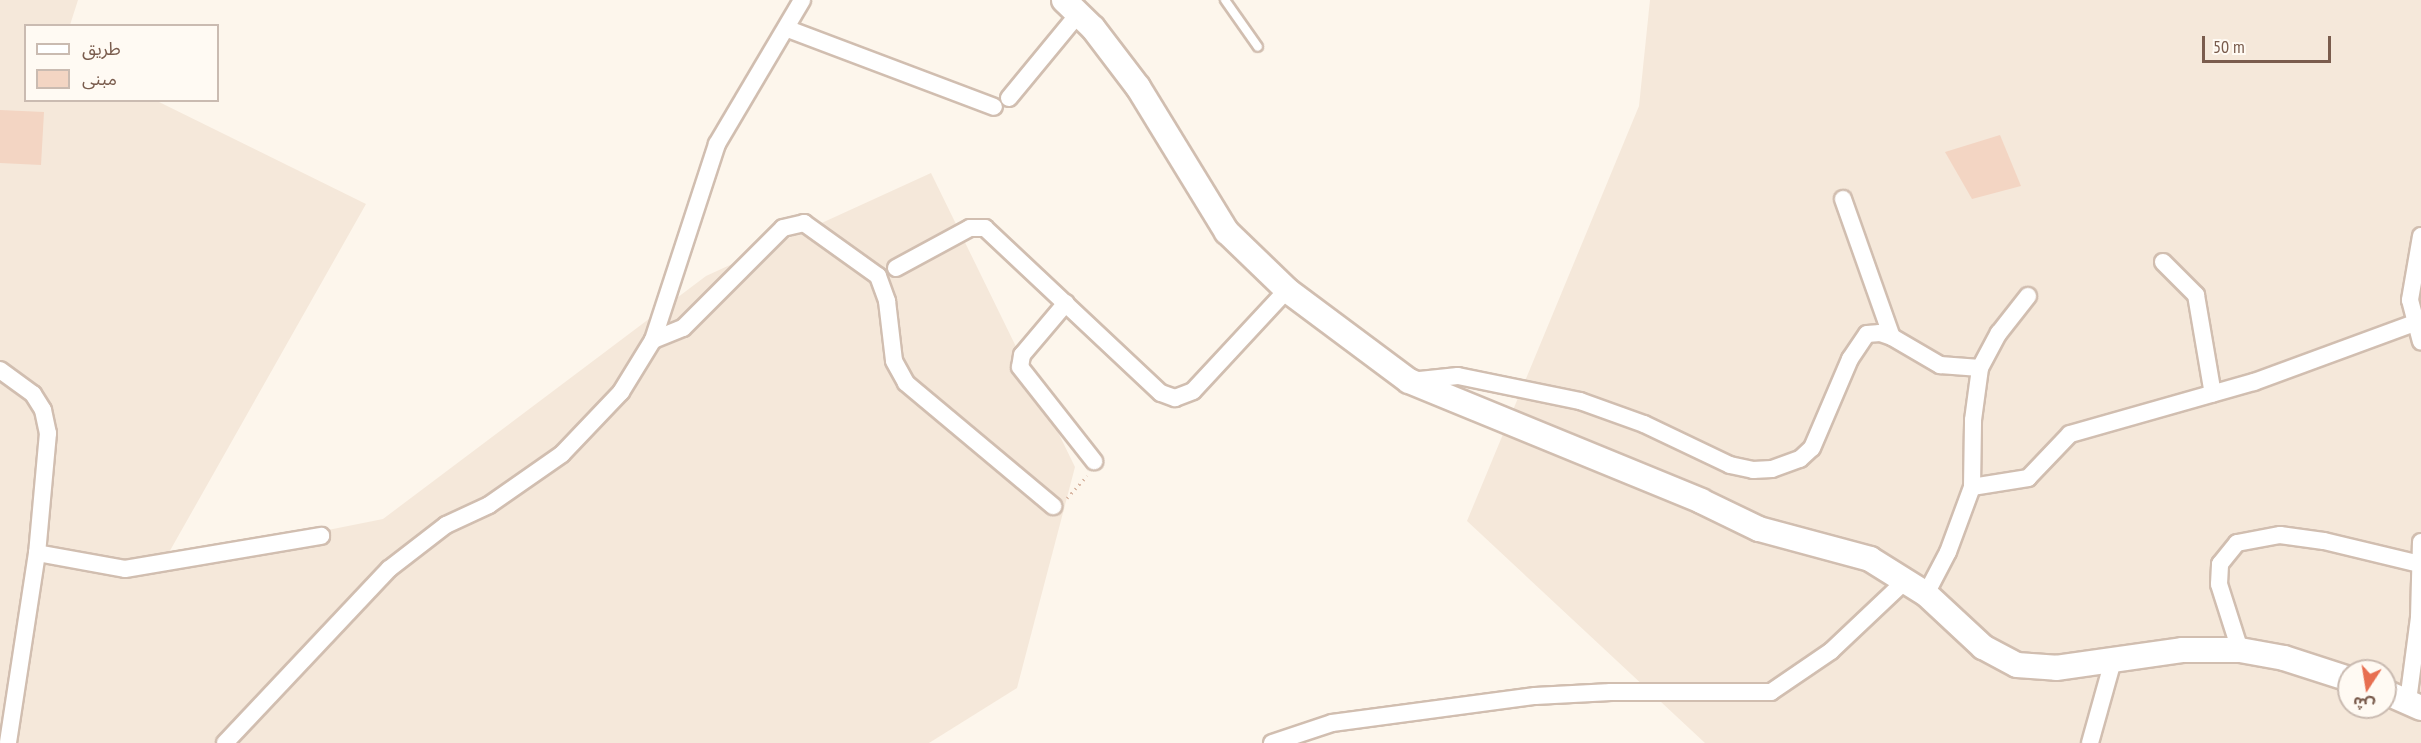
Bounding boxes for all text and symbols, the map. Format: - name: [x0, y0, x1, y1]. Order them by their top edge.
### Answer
- legend: [24, 24, 219, 102]
- scale bar: [2205, 24, 2334, 62]
- text: 50 m: [2213, 35, 2245, 58]
- text: طريق: [82, 37, 121, 60]
- text: مبنى: [82, 67, 117, 90]
- north arrow: [2337, 659, 2397, 719]
- text: ش: [2351, 693, 2376, 717]

